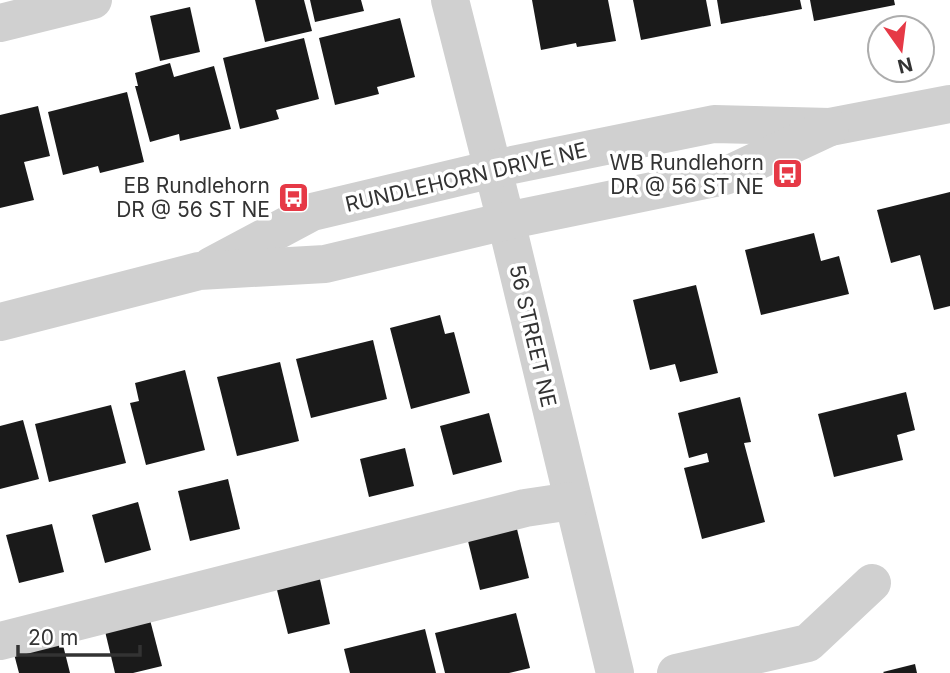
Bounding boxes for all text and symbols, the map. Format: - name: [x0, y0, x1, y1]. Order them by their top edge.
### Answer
- north arrow: [866, 14, 936, 84]
- text: N: [895, 52, 915, 78]
- street label: RUNDLEHORN DRIVE NE: [343, 137, 589, 217]
- place label: WB Rundlehorn DR @ 56 ST NE: [609, 150, 764, 199]
- bus stop icon: WB Rundlehorn DR @ 56 ST NE: [770, 157, 804, 191]
- place label: EB Rundlehorn DR @ 56 ST NE: [116, 173, 270, 222]
- bus stop icon: EB Rundlehorn DR @ 56 ST NE: [276, 180, 310, 214]
- street label: 56 STREET NE: [504, 262, 562, 410]
- scale bar: [18, 614, 140, 658]
- text: 20 m: [28, 625, 78, 650]

